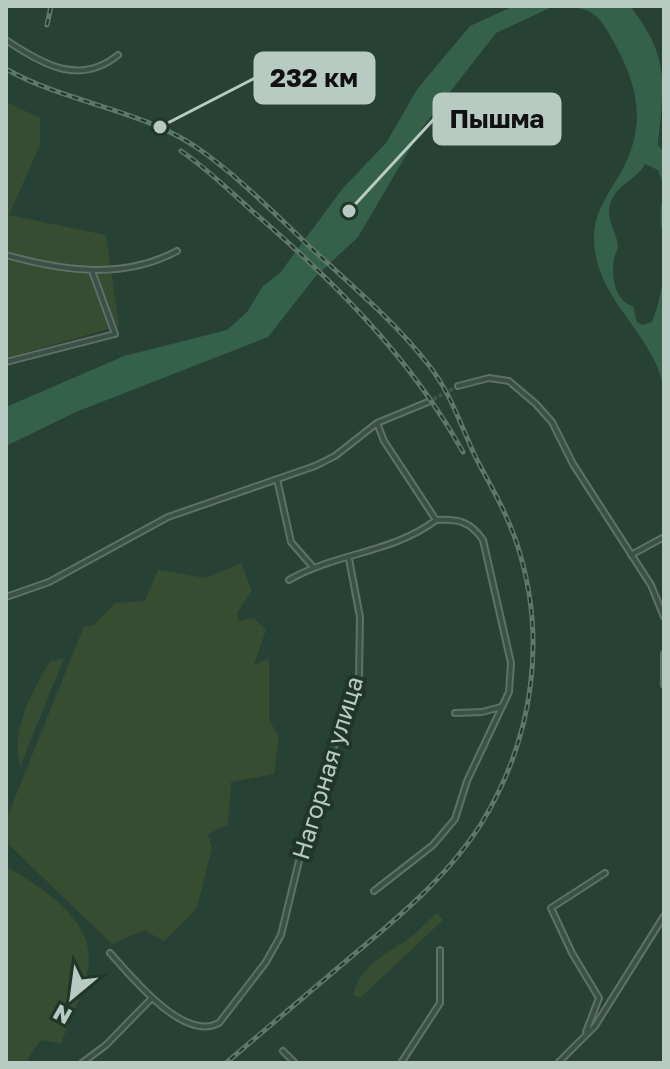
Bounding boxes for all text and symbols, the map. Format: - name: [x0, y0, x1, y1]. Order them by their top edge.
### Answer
- callout: 232 км: [255, 53, 374, 103]
- text: 232 км: [270, 62, 358, 93]
- callout: Пышма: [434, 94, 560, 144]
- text: Пышма: [450, 103, 544, 134]
- street label: Нагорная улица: [285, 672, 368, 863]
- north arrow: [32, 957, 112, 1037]
- text: N: [48, 999, 76, 1031]

